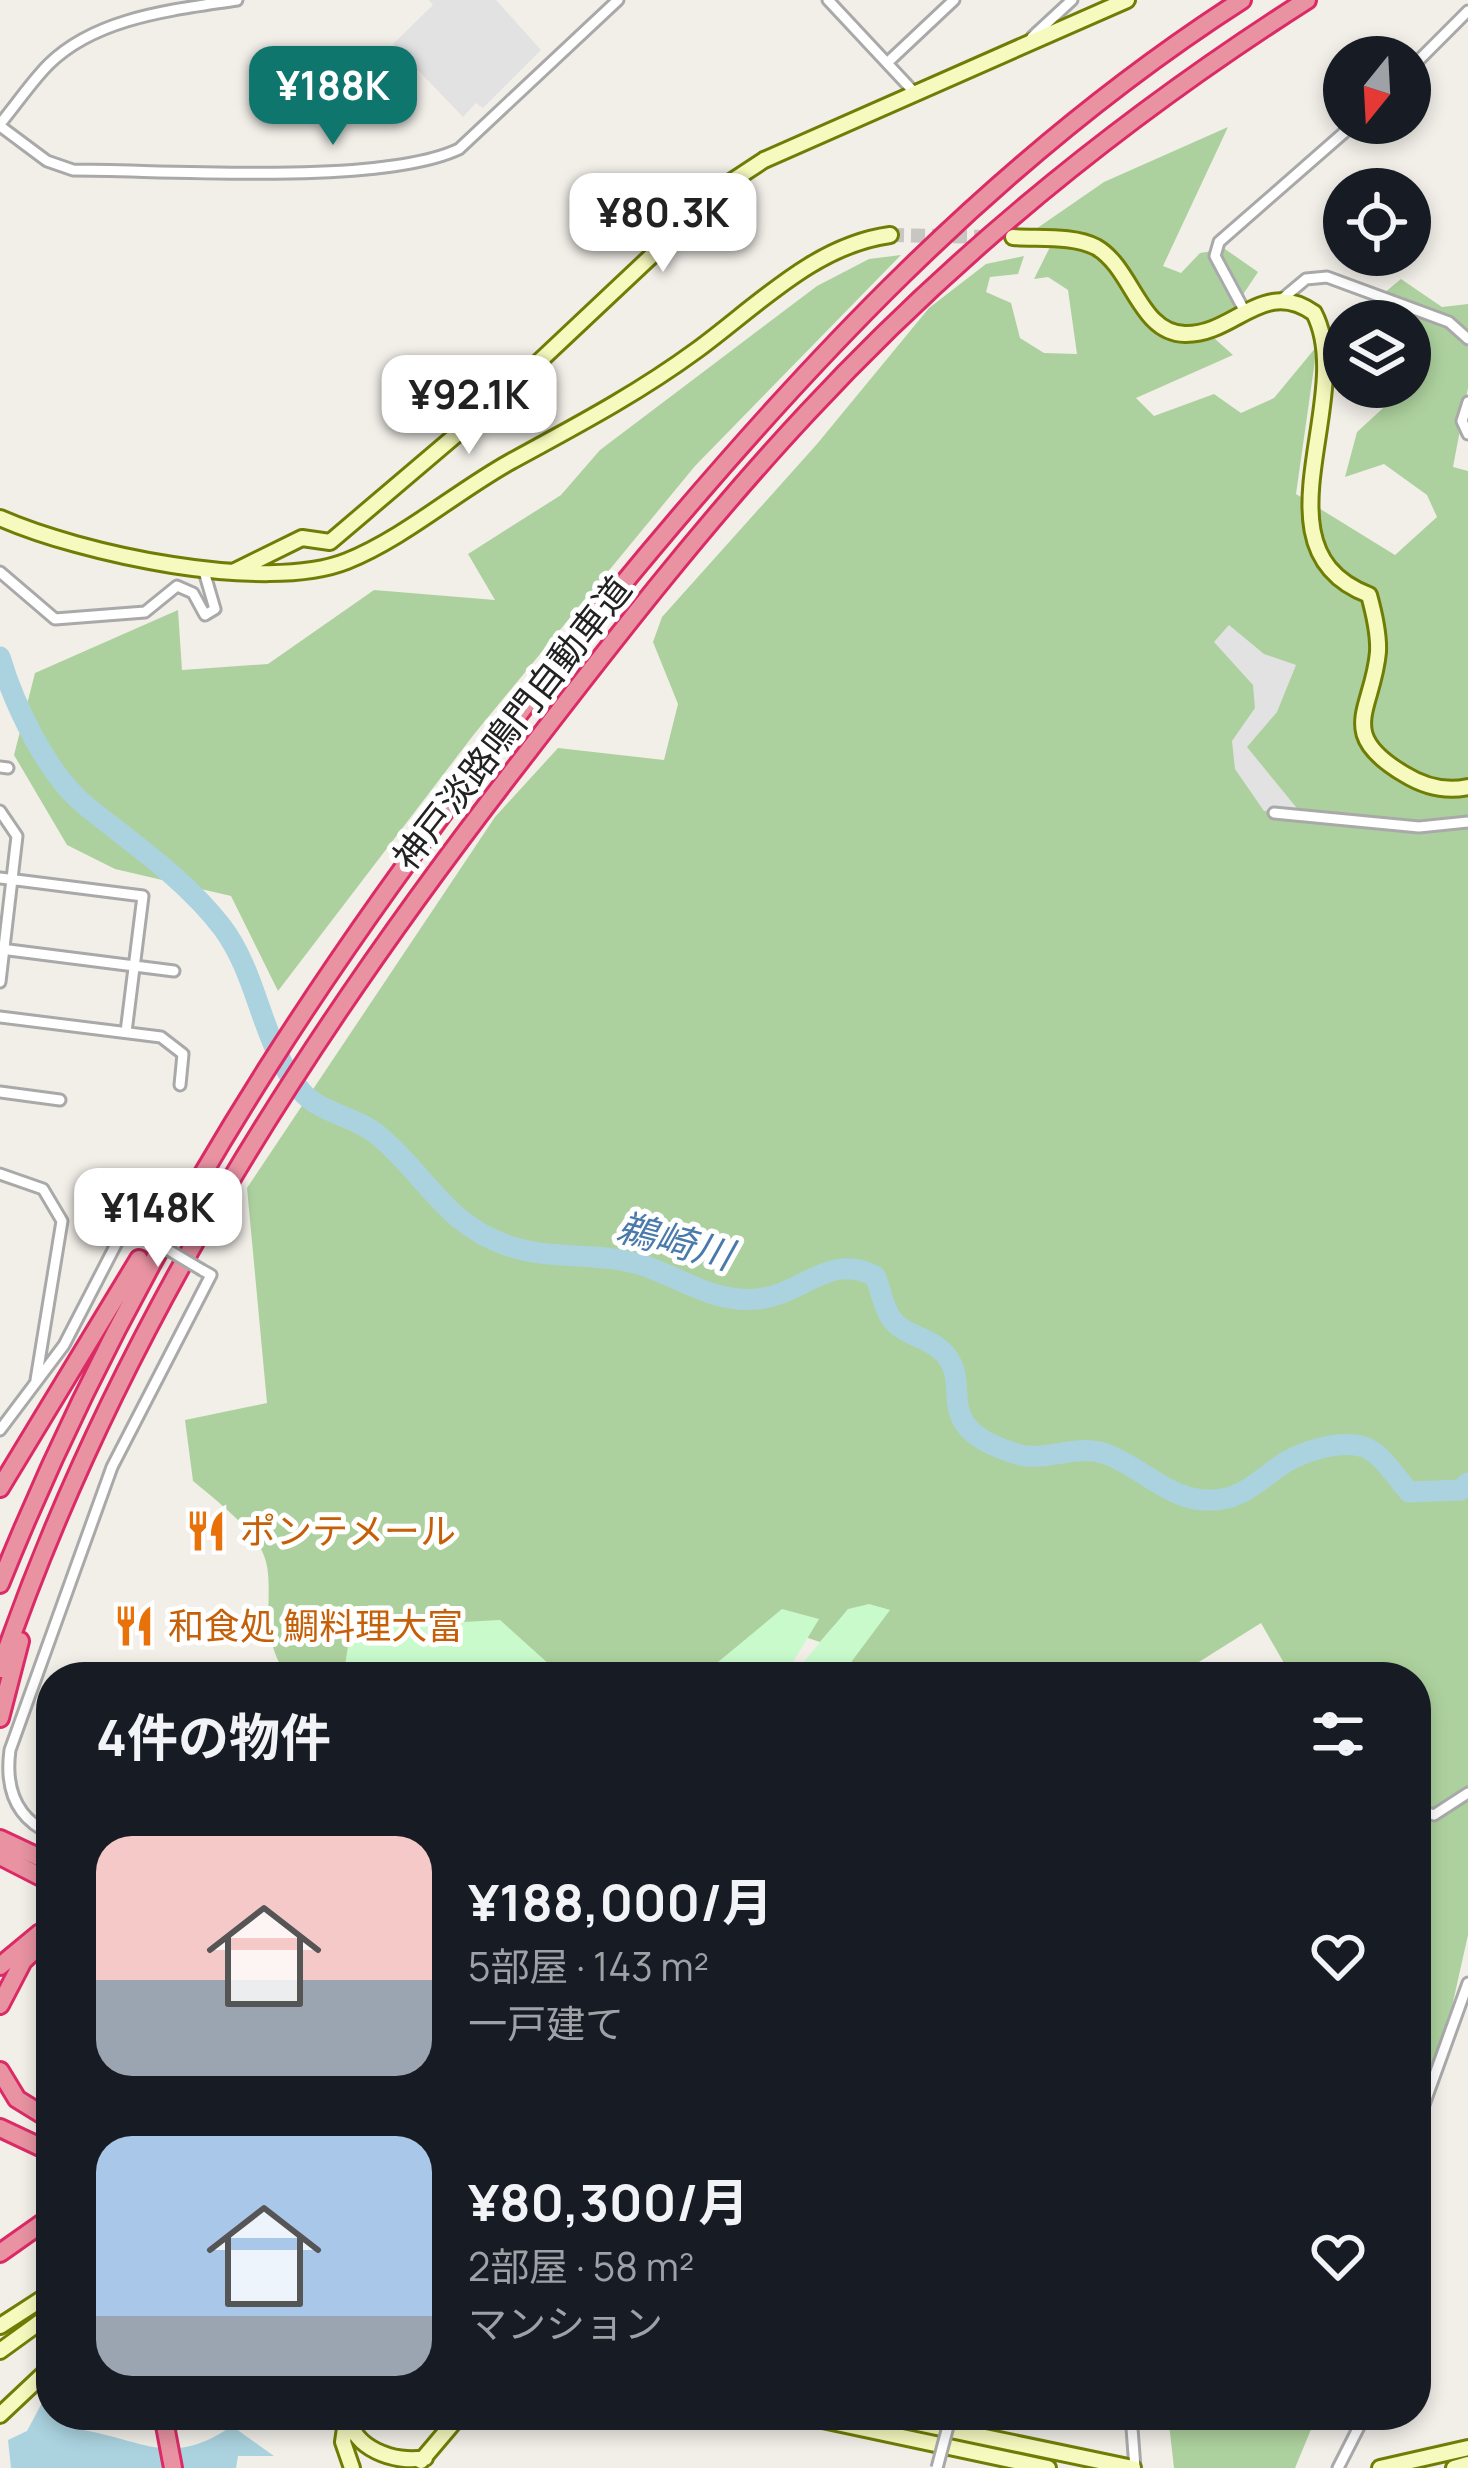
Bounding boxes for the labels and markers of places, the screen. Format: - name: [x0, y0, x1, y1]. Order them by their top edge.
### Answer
- pin: ¥188K: [249, 46, 417, 148]
- pin: ¥80.3K: [565, 173, 761, 275]
- pin: ¥92.1K: [371, 355, 567, 457]
- pin: ¥148K: [74, 1168, 242, 1270]
- place label: ポンテメール: [240, 1506, 456, 1555]
- restaurant icon: ポンテメール: [183, 1508, 229, 1554]
- place label: 和食処 鯛料理大富: [168, 1601, 463, 1650]
- restaurant icon: 和食処 鯛料理大富: [111, 1603, 157, 1649]

